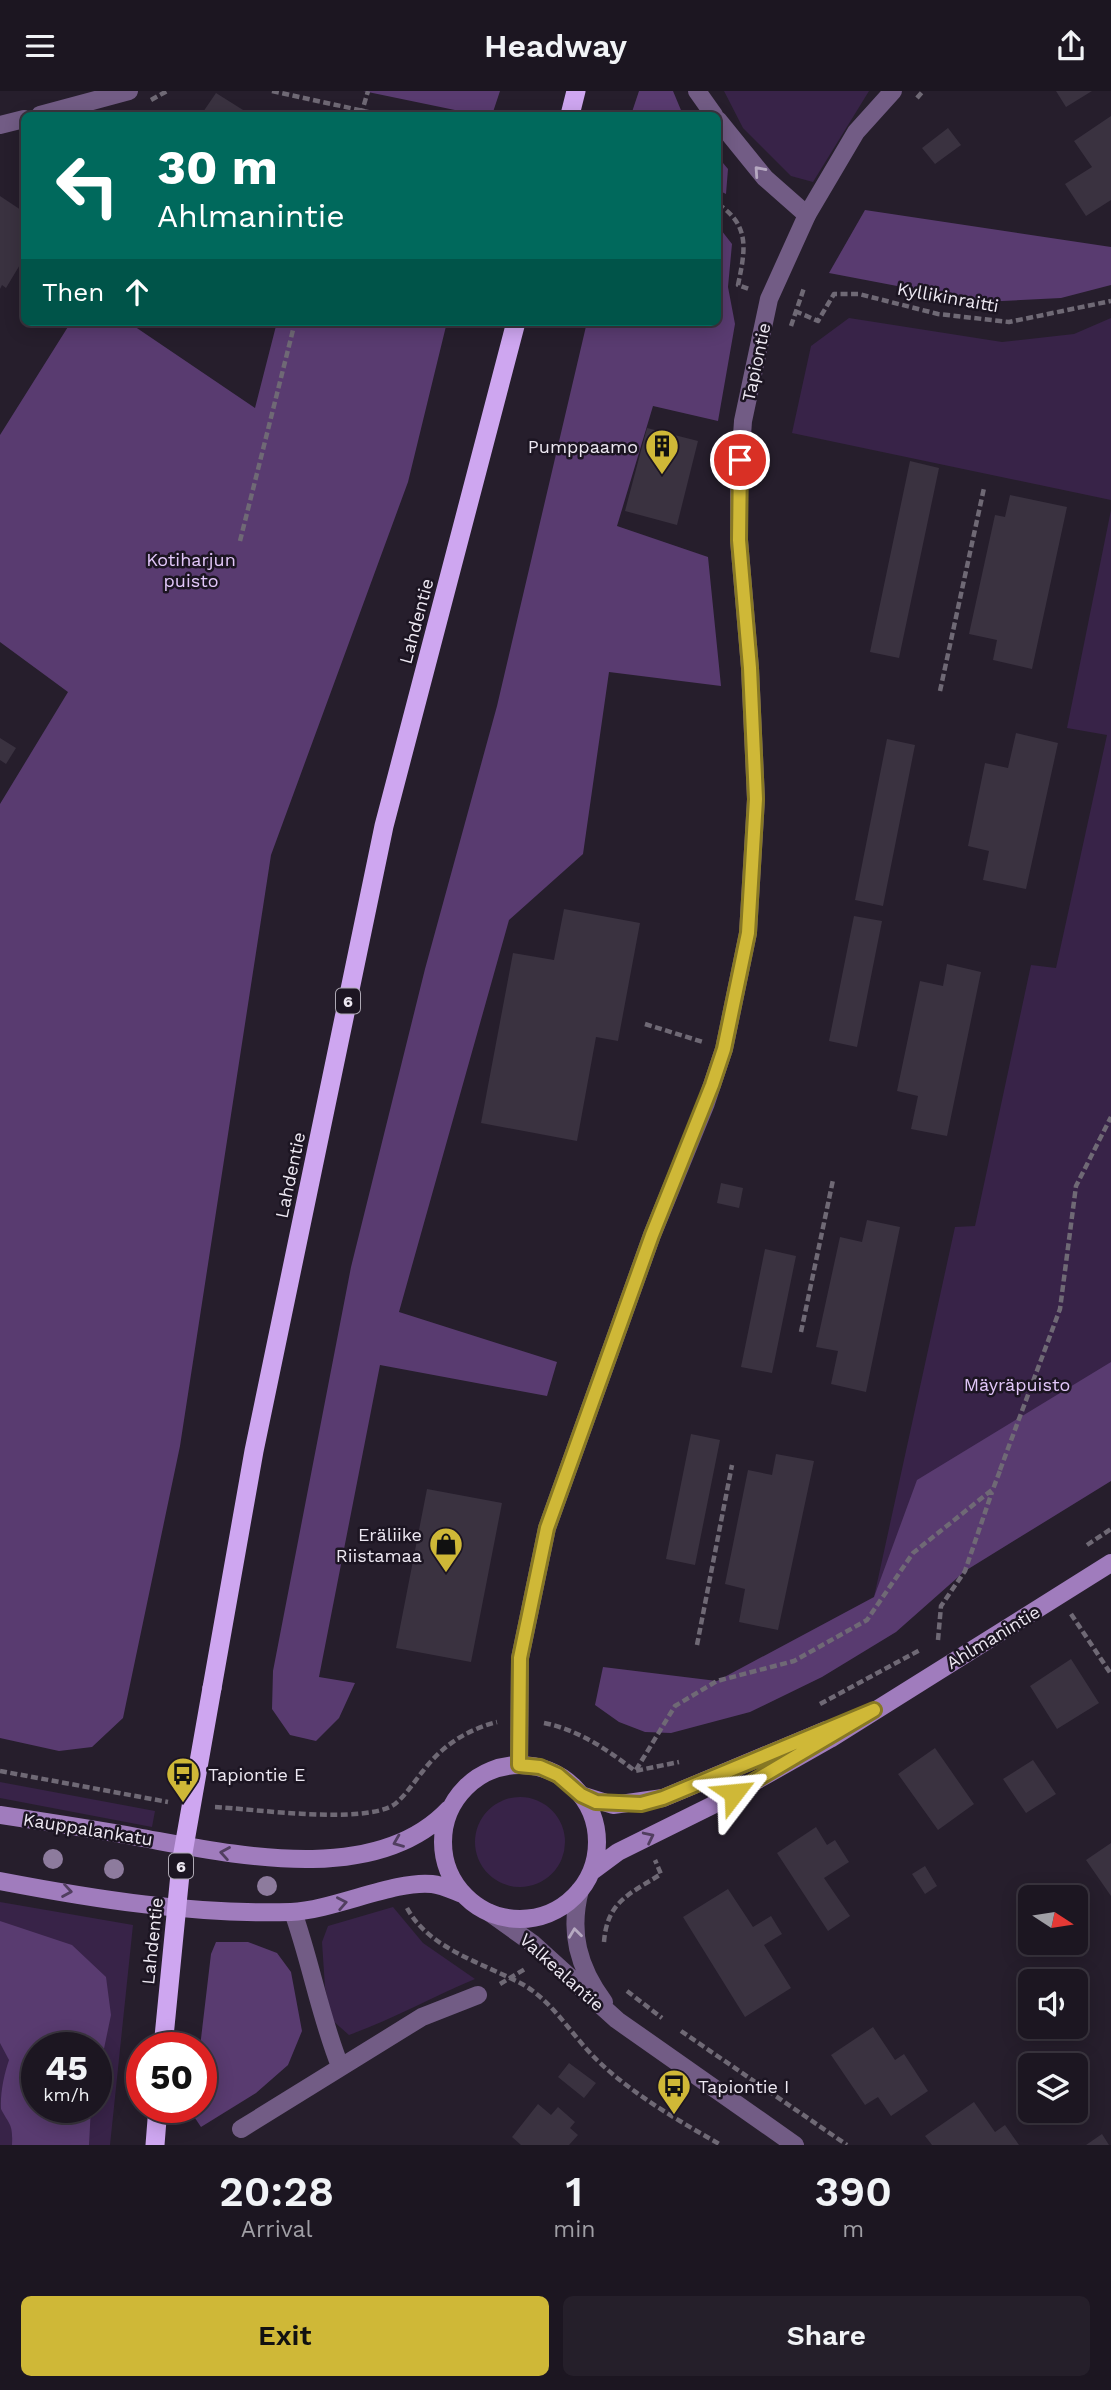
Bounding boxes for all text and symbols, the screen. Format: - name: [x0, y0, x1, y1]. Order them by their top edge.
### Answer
- icon: menu: [21, 27, 59, 65]
- text: Headway: [484, 27, 627, 65]
- icon: share: [1052, 27, 1090, 65]
- text: 30 m: [157, 138, 278, 196]
- icon: left: [42, 140, 133, 231]
- one-way arrow: [755, 166, 767, 179]
- text: Ahlmanintie: [157, 197, 345, 235]
- icon: ahead: [118, 273, 156, 311]
- text: Then: [42, 277, 104, 307]
- street label: Kyllikinraitti: [895, 278, 1001, 316]
- street label: Tapiontie: [737, 321, 775, 403]
- building icon: Pumppaamo: [643, 427, 681, 476]
- pin: [710, 430, 770, 490]
- place label: Pumppaamo: [528, 436, 638, 457]
- icon: arrive: [721, 441, 759, 479]
- park label: Kotiharjun puisto: [146, 549, 236, 591]
- street label: Lahdentie: [395, 576, 437, 666]
- road number: 6: [336, 989, 360, 1013]
- street label: Lahdentie: [271, 1130, 309, 1220]
- park label: Mäyräpuisto: [964, 1374, 1070, 1395]
- place label: Eräliike Riistamaa: [336, 1524, 422, 1566]
- shop icon: Eräliike Riistamaa: [427, 1525, 465, 1574]
- street label: Ahlmanintie: [942, 1601, 1044, 1673]
- bus stop icon: Tapiontie E: [164, 1755, 202, 1804]
- position arrow: [697, 1756, 771, 1830]
- place label: Tapiontie E: [208, 1764, 305, 1785]
- street label: Kauppalankatu: [22, 1808, 154, 1850]
- one-way arrow: [642, 1831, 654, 1845]
- one-way arrow: [393, 1833, 405, 1847]
- one-way arrow: [219, 1846, 231, 1861]
- road number: 6: [169, 1854, 193, 1879]
- one-way arrow: [61, 1884, 73, 1899]
- north arrow: [1018, 1885, 1088, 1955]
- map controls: [1018, 1885, 1088, 2123]
- street label: Lahdentie: [137, 1896, 167, 1986]
- one-way arrow: [336, 1897, 348, 1912]
- one-way arrow: [568, 1927, 583, 1939]
- street label: Valkealantie: [516, 1929, 608, 2015]
- button: sound: [1018, 1969, 1088, 2039]
- speed limit sign: 50: [126, 2032, 217, 2123]
- text: 45: [45, 2047, 88, 2089]
- button: layers: [1018, 2053, 1088, 2123]
- bus stop icon: Tapiontie I: [655, 2067, 693, 2116]
- place label: Tapiontie I: [698, 2076, 789, 2097]
- text: km/h: [43, 2084, 90, 2105]
- text: 20:28: [219, 2167, 334, 2216]
- text: 1: [566, 2167, 583, 2216]
- text: 390: [815, 2167, 892, 2216]
- text: Arrival: [241, 2216, 313, 2243]
- text: min: [553, 2216, 596, 2243]
- text: m: [842, 2216, 864, 2243]
- button: Exit: [21, 2296, 549, 2376]
- button: Share: [563, 2296, 1090, 2376]

